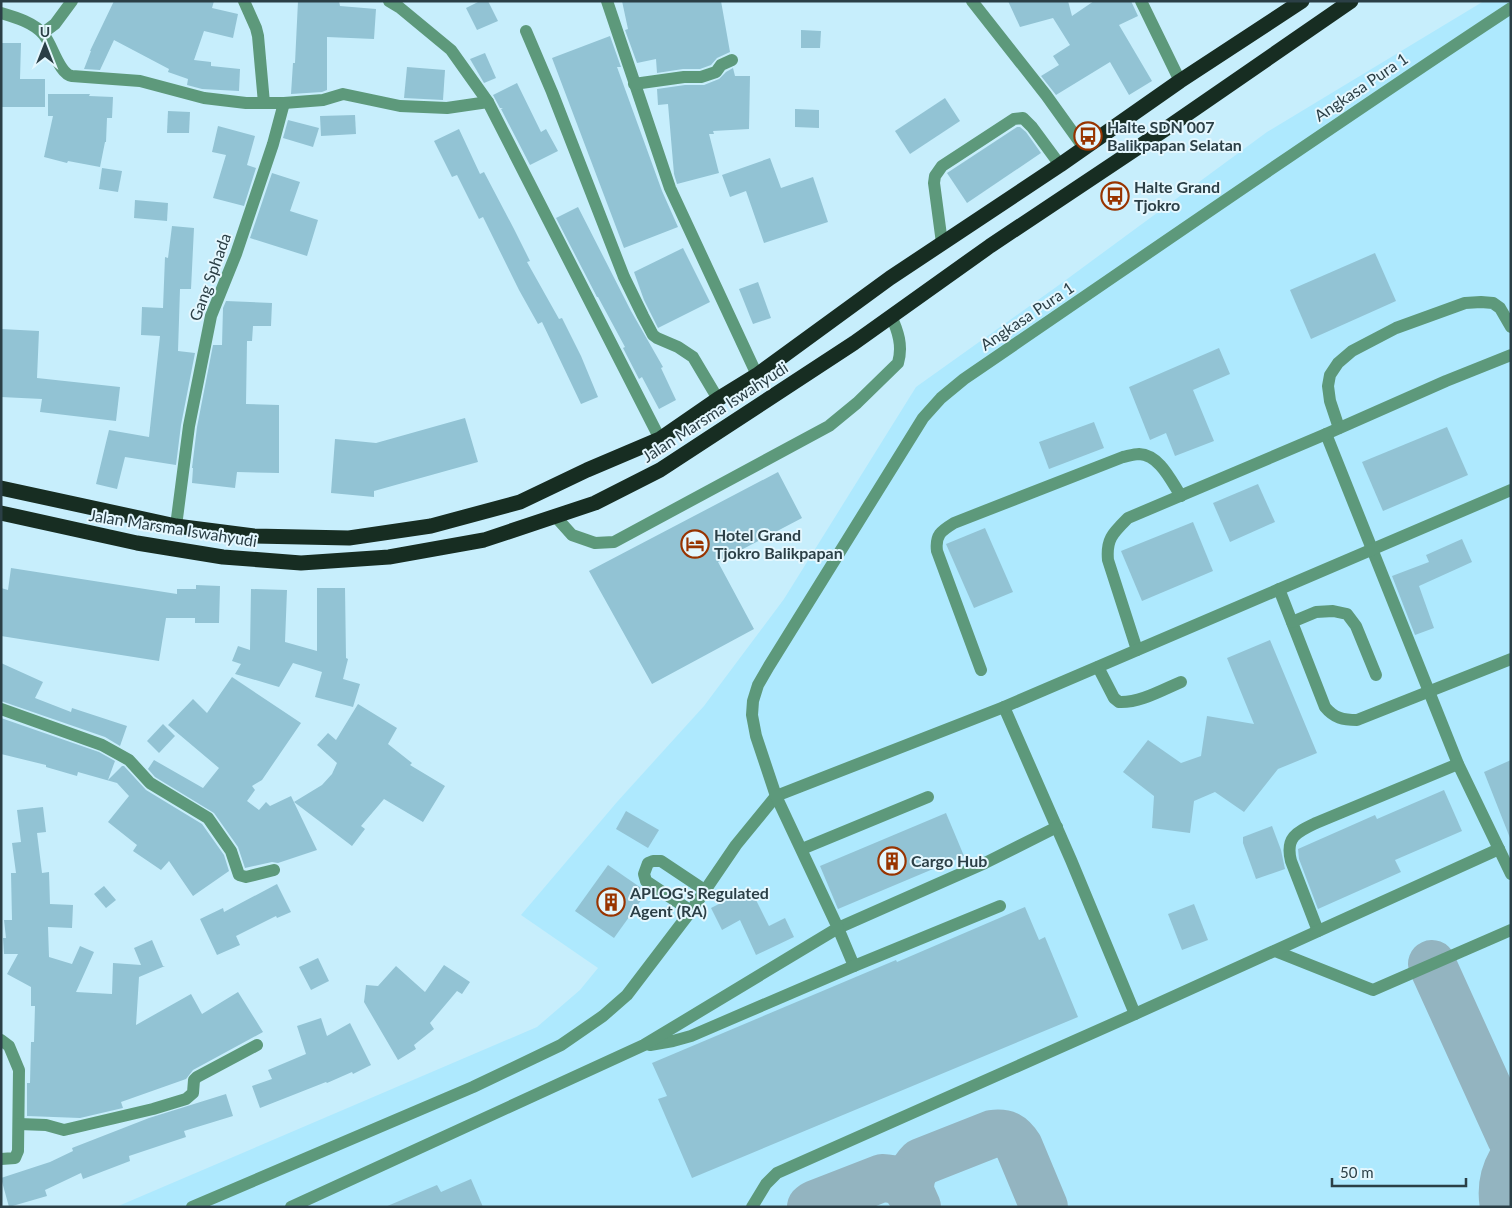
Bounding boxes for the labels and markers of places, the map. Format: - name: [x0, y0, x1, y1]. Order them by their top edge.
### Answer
- place label: Halte SDN 007 Balikpapan Selatan: [1107, 117, 1242, 154]
- bus stop icon: Halte SDN 007 Balikpapan Selatan: [1073, 121, 1103, 151]
- place label: Halte Grand Tjokro: [1134, 177, 1220, 214]
- bus stop icon: Halte Grand Tjokro: [1100, 181, 1130, 211]
- place label: Hotel Grand Tjokro Balikpapan: [714, 525, 843, 562]
- hotel icon: Hotel Grand Tjokro Balikpapan: [680, 529, 710, 559]
- building icon: Cargo Hub: [877, 846, 907, 876]
- place label: Cargo Hub: [911, 851, 987, 870]
- place label: APLOG's Regulated Agent (RA): [629, 883, 769, 920]
- building icon: APLOG's Regulated Agent (RA): [596, 887, 626, 917]

